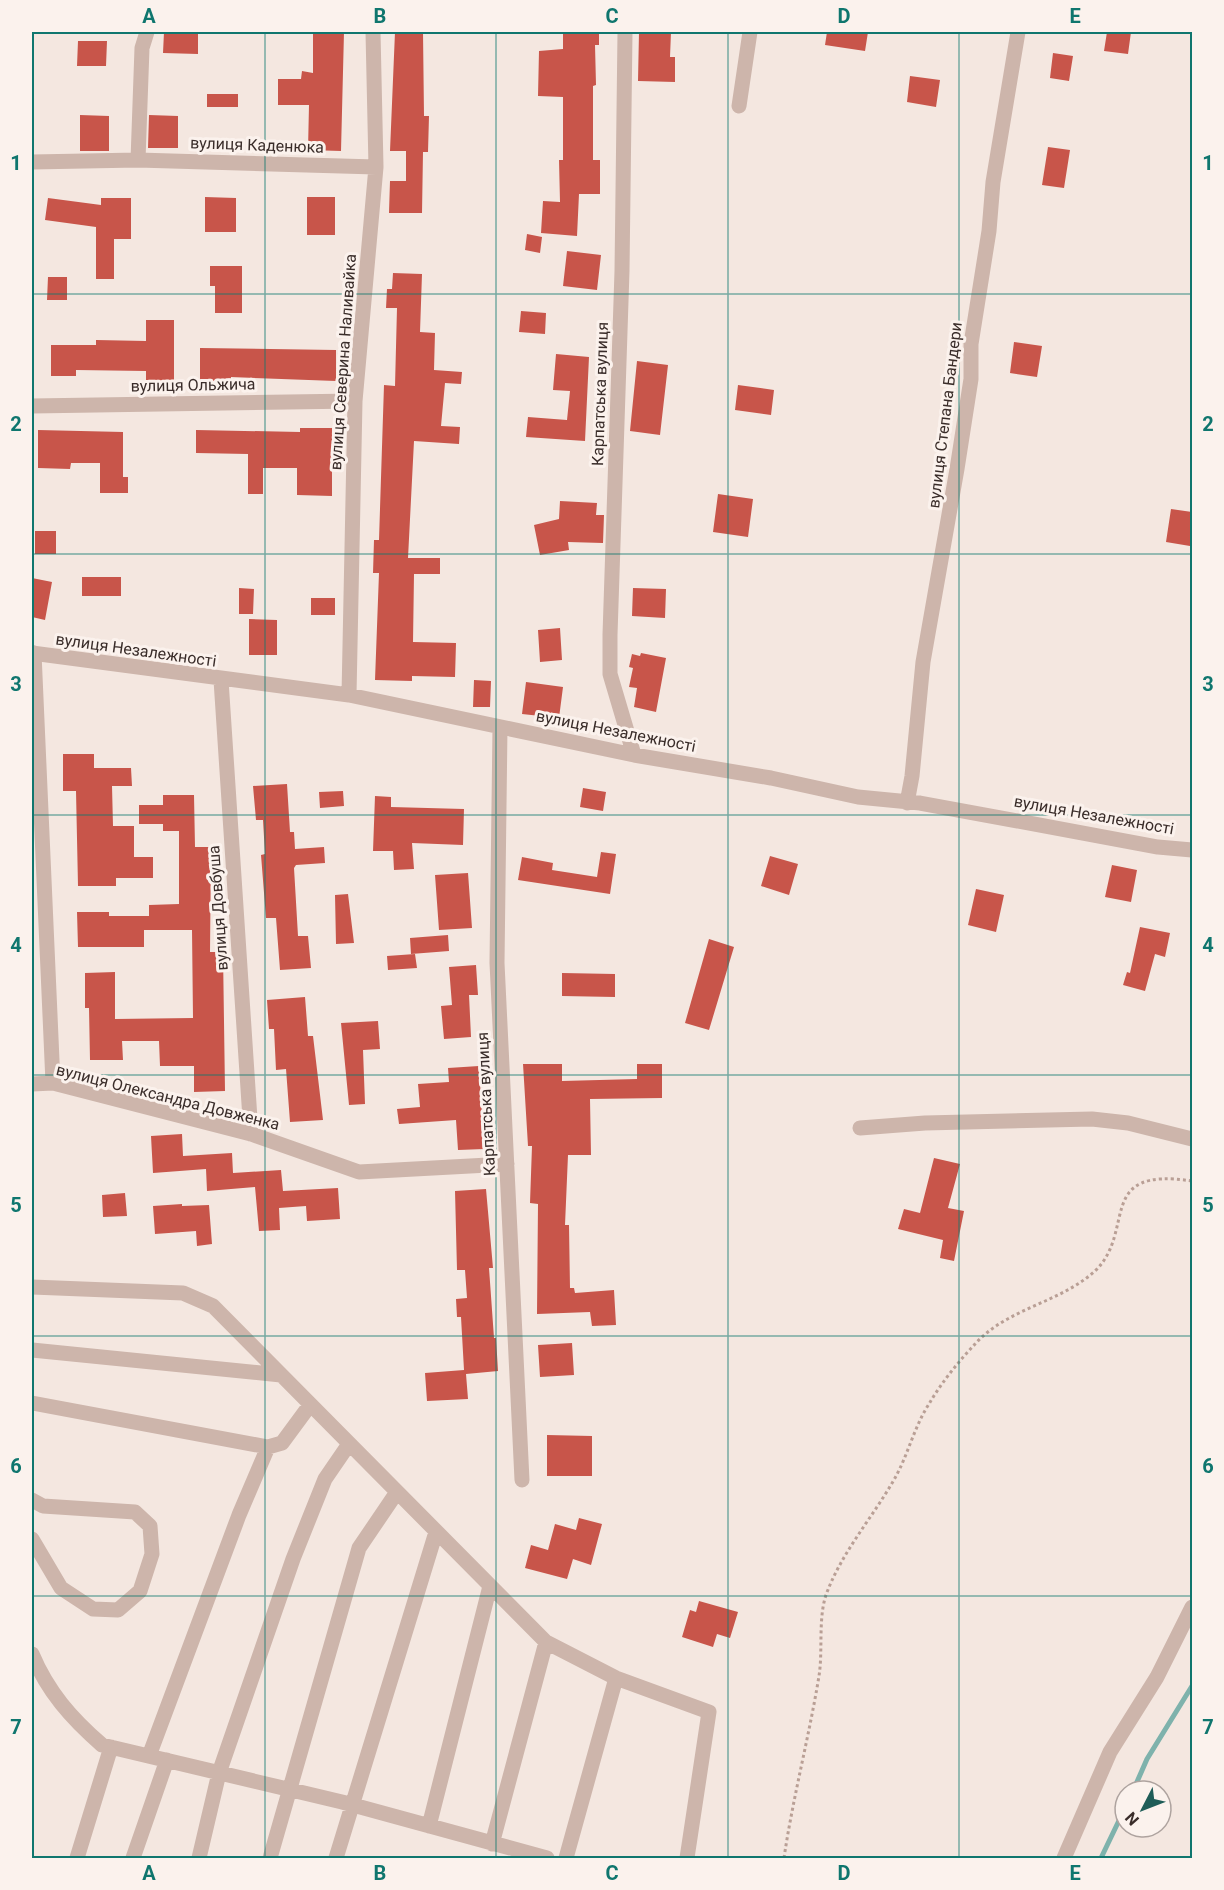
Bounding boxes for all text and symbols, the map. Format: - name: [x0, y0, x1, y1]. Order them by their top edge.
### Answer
- text: A: [142, 4, 156, 28]
- text: B: [374, 4, 386, 28]
- text: C: [605, 4, 619, 28]
- text: D: [838, 4, 851, 28]
- text: E: [1069, 4, 1081, 28]
- street label: вулиця Каденюка: [190, 133, 324, 157]
- text: 1: [10, 151, 22, 175]
- text: 1: [1202, 151, 1214, 175]
- street label: вулиця Северина Наливайка: [326, 253, 360, 471]
- street label: вулиця Степана Бандери: [924, 321, 966, 509]
- street label: Карпатська вулиця: [588, 322, 612, 466]
- street label: вулиця Ольжича: [130, 374, 256, 396]
- text: 2: [10, 412, 22, 436]
- text: 2: [1202, 412, 1214, 436]
- street label: вулиця Незалежності: [54, 629, 218, 671]
- text: 3: [10, 672, 22, 696]
- text: 3: [1202, 672, 1214, 696]
- street label: вулиця Незалежності: [535, 706, 697, 756]
- street label: вулиця Незалежності: [1013, 792, 1175, 838]
- street label: вулиця Довбуша: [204, 845, 232, 971]
- text: 4: [10, 933, 22, 957]
- text: 4: [1202, 933, 1214, 957]
- street label: Карпатська вулиця: [473, 1031, 499, 1177]
- street label: вулиця Олександра Довженка: [54, 1060, 282, 1134]
- text: 5: [10, 1193, 22, 1217]
- text: 5: [1202, 1193, 1214, 1217]
- text: 6: [10, 1454, 22, 1478]
- text: 6: [1202, 1454, 1214, 1478]
- text: 7: [10, 1715, 22, 1739]
- text: 7: [1202, 1715, 1214, 1739]
- north arrow: [1113, 1779, 1173, 1839]
- text: N: [1121, 1808, 1143, 1829]
- text: A: [142, 1861, 156, 1885]
- text: B: [374, 1861, 386, 1885]
- text: C: [605, 1861, 619, 1885]
- text: D: [838, 1861, 851, 1885]
- text: E: [1069, 1861, 1081, 1885]

